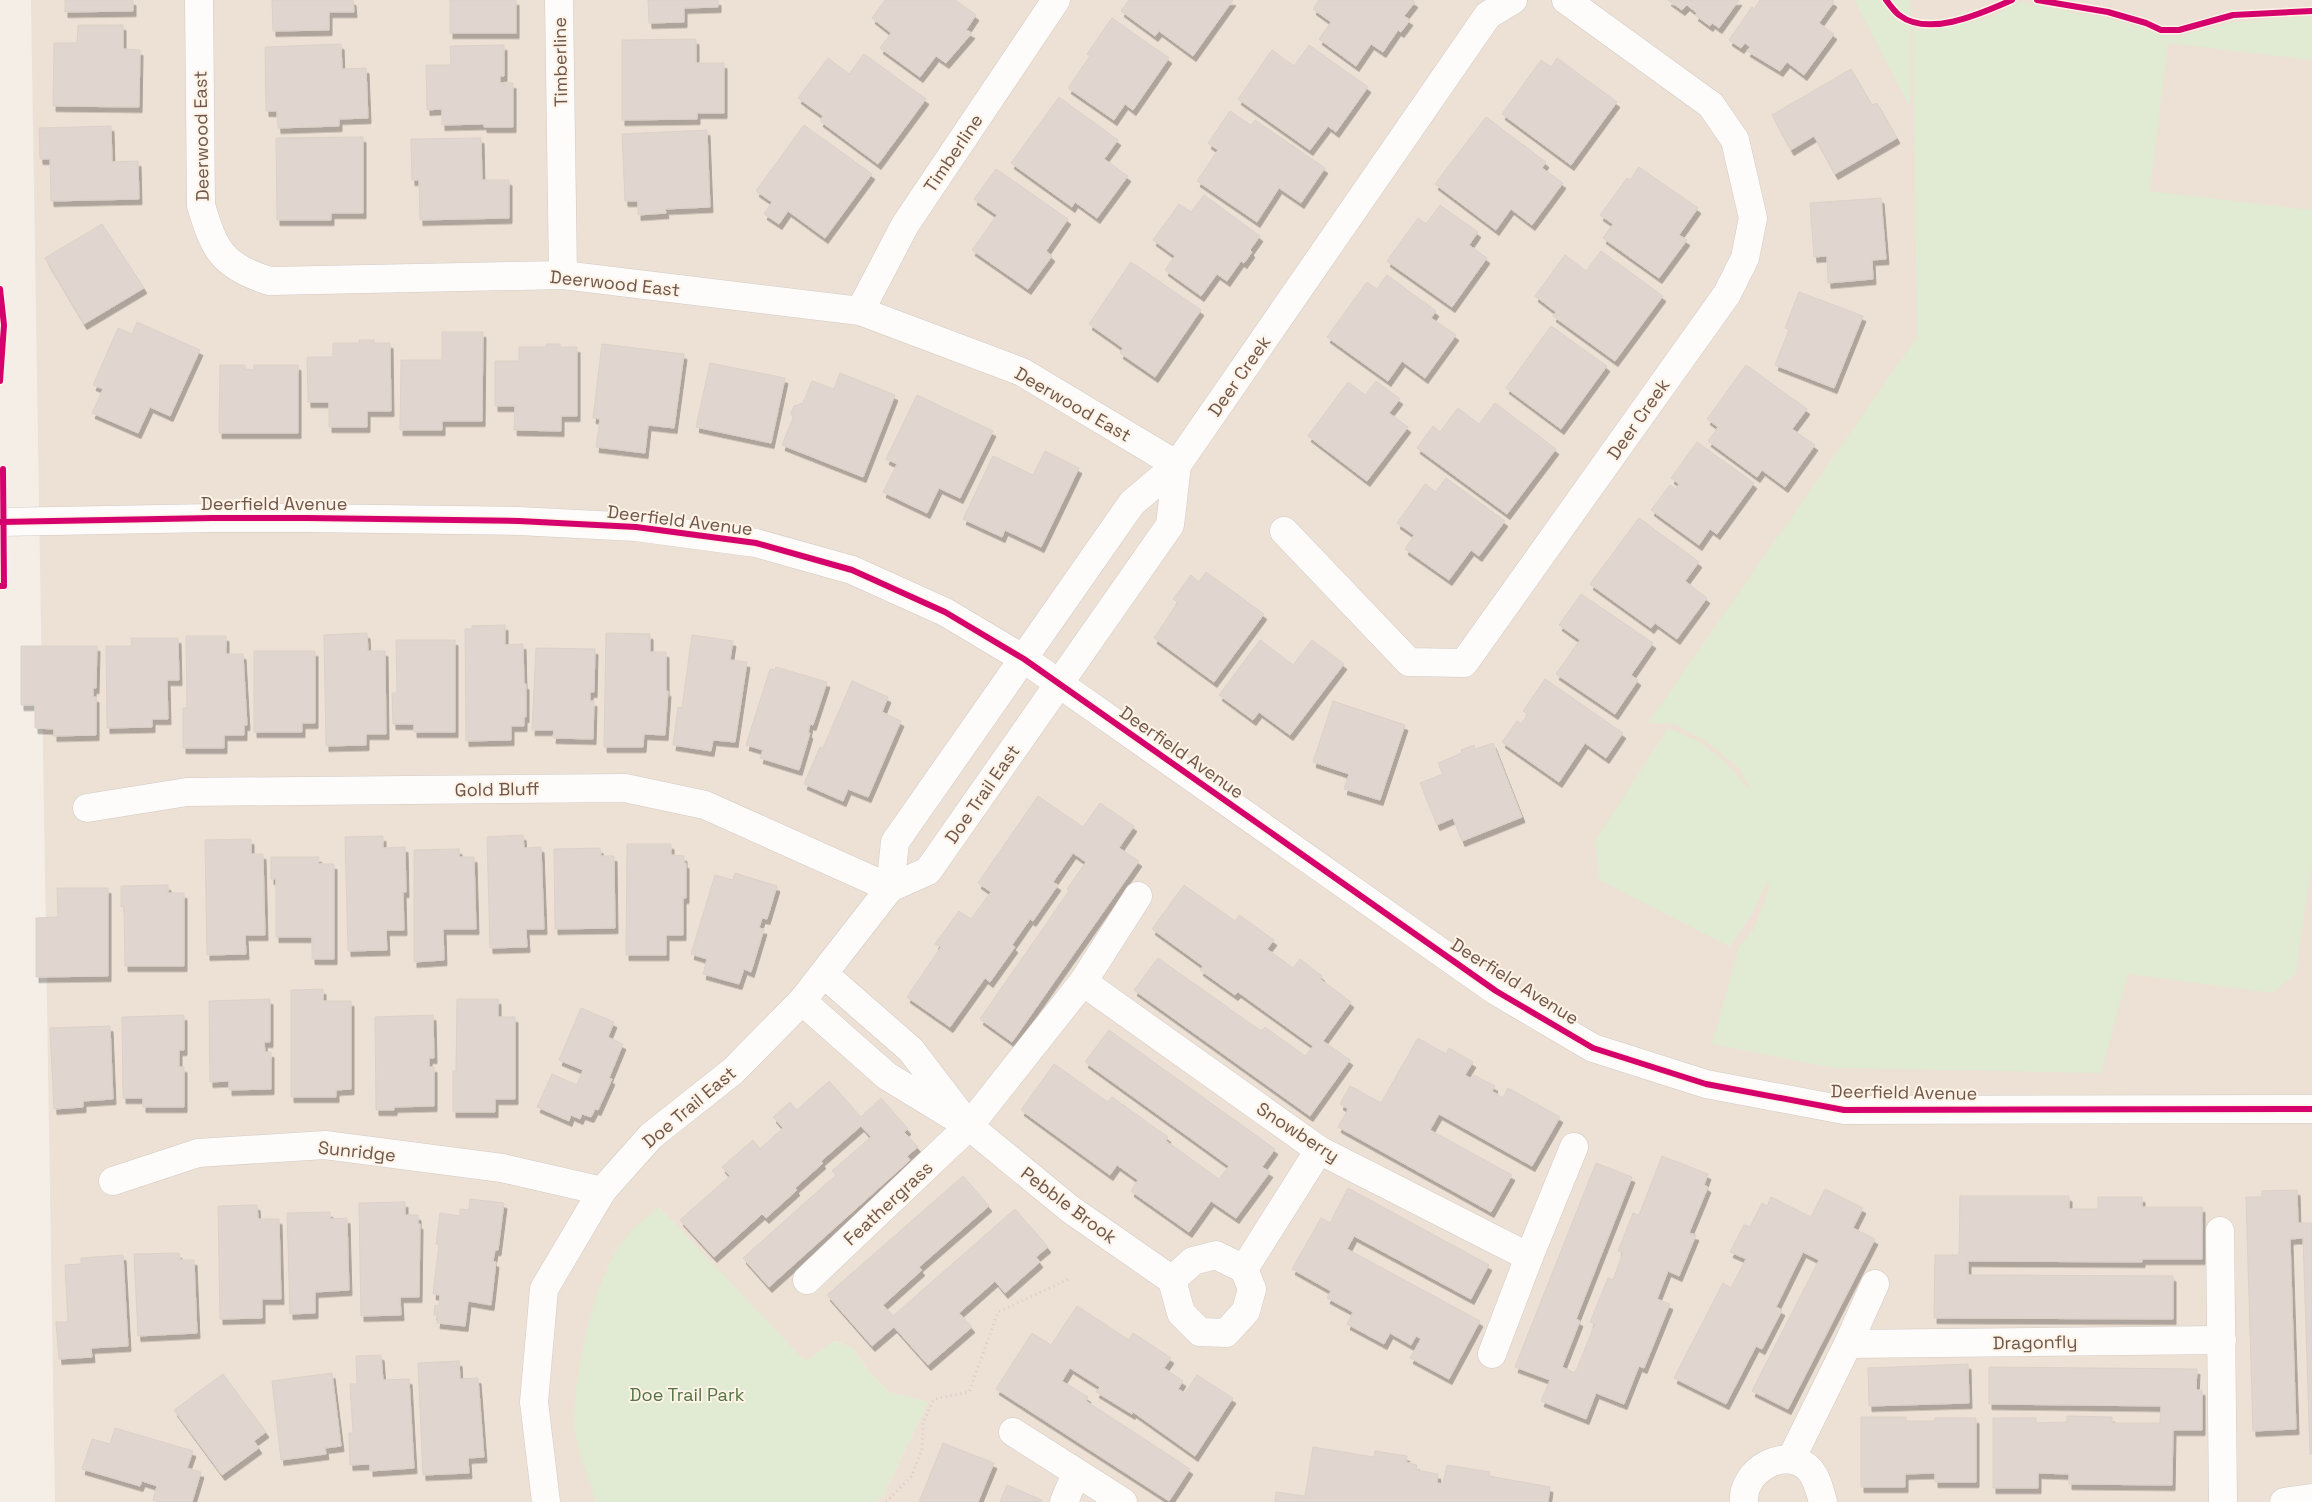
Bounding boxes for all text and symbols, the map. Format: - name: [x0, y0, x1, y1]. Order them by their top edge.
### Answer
- street label: Timberline: [548, 17, 572, 107]
- street label: Deerwood East: [188, 70, 214, 202]
- street label: Timberline: [918, 109, 988, 197]
- street label: Deerwood East: [549, 265, 681, 301]
- street label: Deer Creek: [1203, 331, 1275, 421]
- street label: Deerwood East: [1011, 361, 1135, 447]
- street label: Deer Creek: [1602, 374, 1674, 464]
- street label: Deerfield Avenue: [201, 492, 347, 515]
- street label: Deerfield Avenue: [606, 500, 754, 540]
- street label: Deerfield Avenue: [1115, 701, 1249, 803]
- street label: Doe Trail East: [939, 740, 1025, 848]
- street label: Gold Bluff: [454, 777, 540, 801]
- street label: Deerfield Avenue: [1447, 932, 1583, 1030]
- street label: Doe Trail East: [637, 1061, 741, 1153]
- street label: Deerfield Avenue: [1831, 1079, 1977, 1105]
- street label: Snowberry: [1252, 1097, 1344, 1167]
- street label: Sunridge: [317, 1135, 397, 1167]
- street label: Feathergrass: [839, 1156, 937, 1250]
- street label: Pebble Brook: [1016, 1161, 1122, 1249]
- street label: Dragonfly: [1992, 1330, 2078, 1354]
- park label: Doe Trail Park: [630, 1383, 745, 1406]

